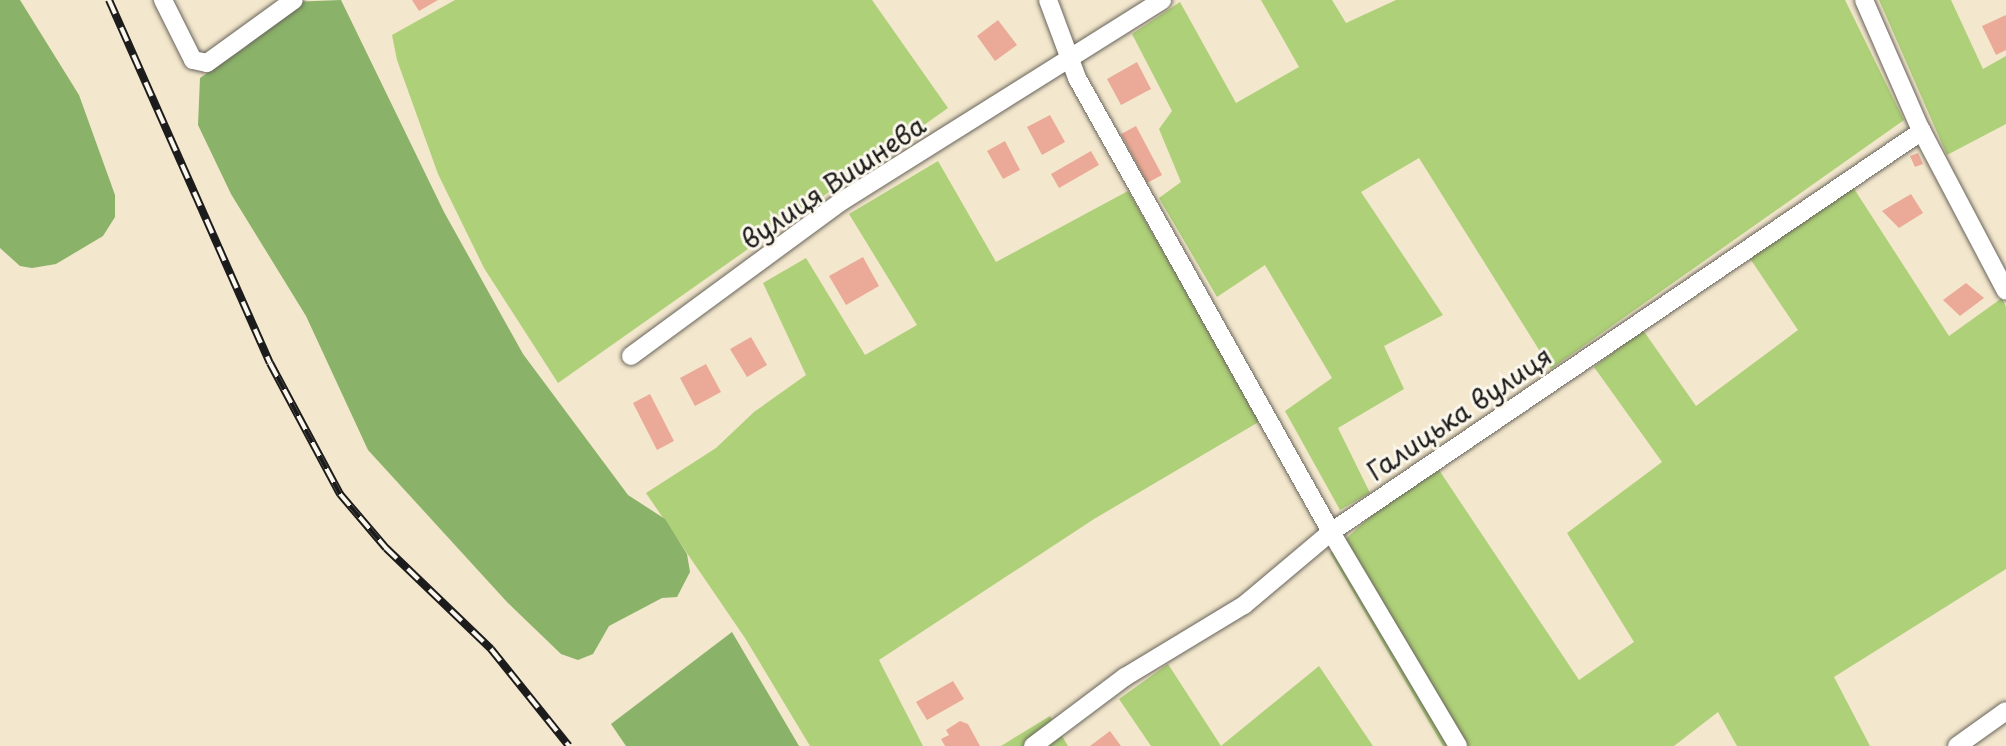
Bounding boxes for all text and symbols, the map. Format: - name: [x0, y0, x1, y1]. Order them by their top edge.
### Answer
- street label: вулиця Вишнева: [734, 108, 932, 256]
- street label: Галицька вулиця: [1360, 339, 1558, 487]

